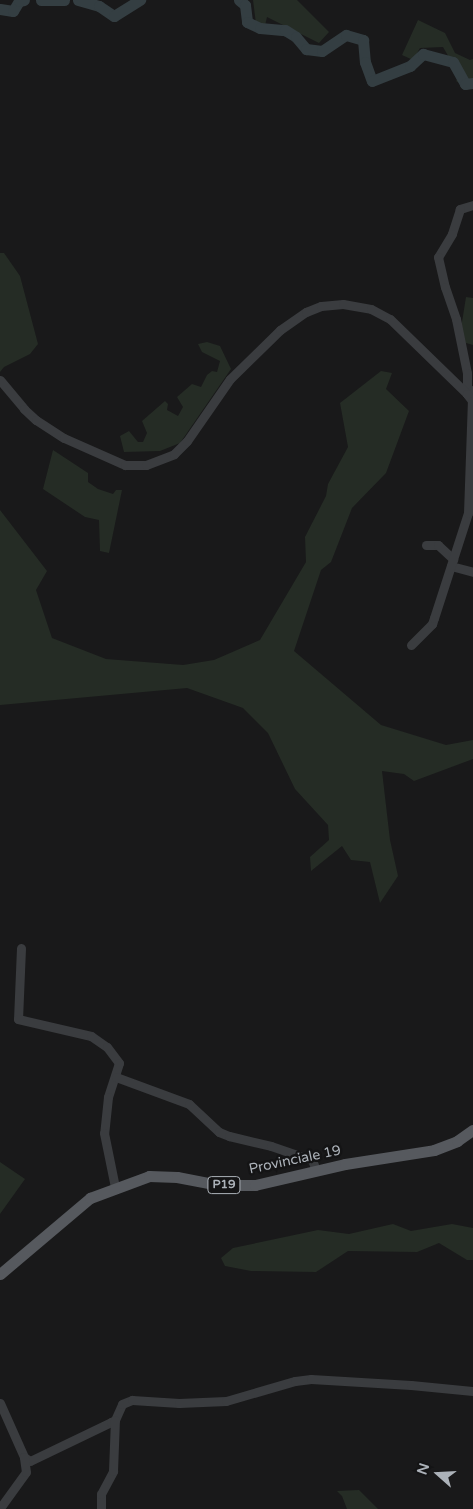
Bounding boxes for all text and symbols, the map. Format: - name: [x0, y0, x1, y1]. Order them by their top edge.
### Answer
- street label: Provinciale 19: [247, 1142, 343, 1178]
- road number: P19: [206, 1176, 242, 1194]
- north arrow: [413, 1449, 463, 1499]
- text: N: [413, 1461, 433, 1477]

